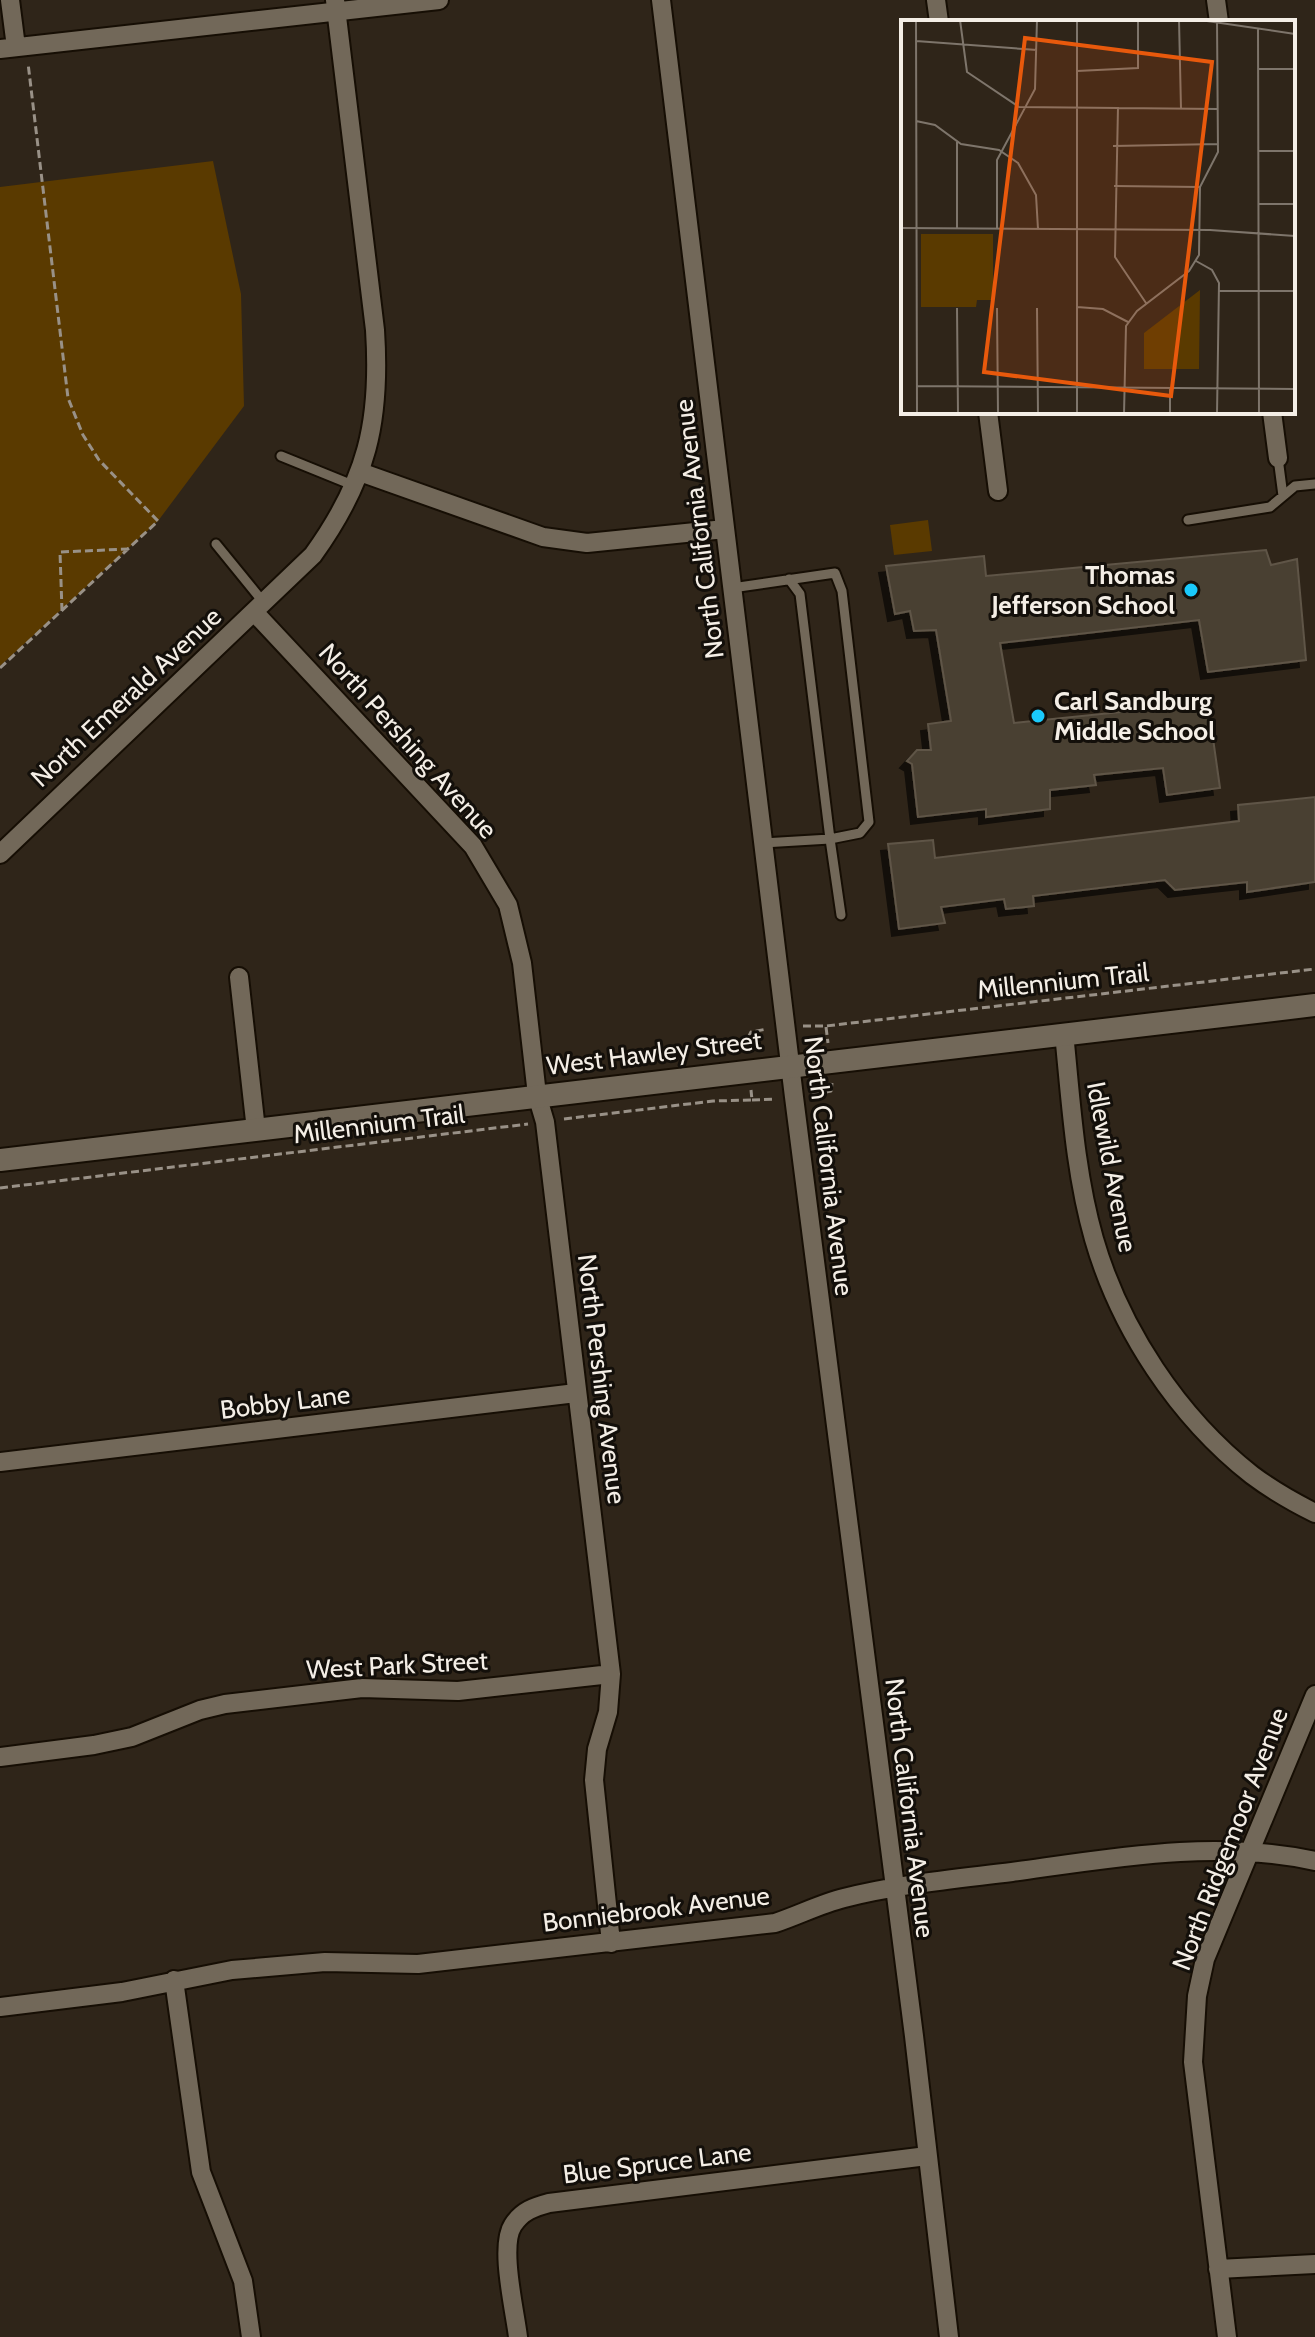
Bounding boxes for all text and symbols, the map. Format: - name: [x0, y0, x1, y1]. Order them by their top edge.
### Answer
- inset map: [901, 20, 1295, 414]
- street label: North California Avenue: [667, 398, 731, 660]
- place label: Thomas Jefferson School: [990, 559, 1175, 621]
- marker: Thomas Jefferson School: [1182, 581, 1200, 599]
- street label: North Emerald Avenue: [24, 600, 228, 794]
- street label: North Pershing Avenue: [312, 637, 504, 845]
- place label: Carl Sandburg Middle School: [1054, 685, 1215, 747]
- marker: Carl Sandburg Middle School: [1029, 707, 1047, 725]
- street label: Millennium Trail: [976, 956, 1150, 1006]
- street label: West Hawley Street: [545, 1024, 764, 1082]
- street label: North California Avenue: [797, 1035, 861, 1297]
- street label: Idlewild Avenue: [1080, 1079, 1144, 1255]
- street label: Millennium Trail: [291, 1098, 467, 1150]
- street label: North Pershing Avenue: [571, 1252, 633, 1506]
- street label: Bobby Lane: [218, 1378, 352, 1426]
- street label: West Park Street: [305, 1644, 489, 1686]
- street label: North California Avenue: [878, 1677, 942, 1939]
- street label: North Ridgemoor Avenue: [1165, 1703, 1295, 1975]
- street label: Bonniebrook Avenue: [541, 1879, 771, 1939]
- street label: Blue Spruce Lane: [561, 2136, 753, 2190]

